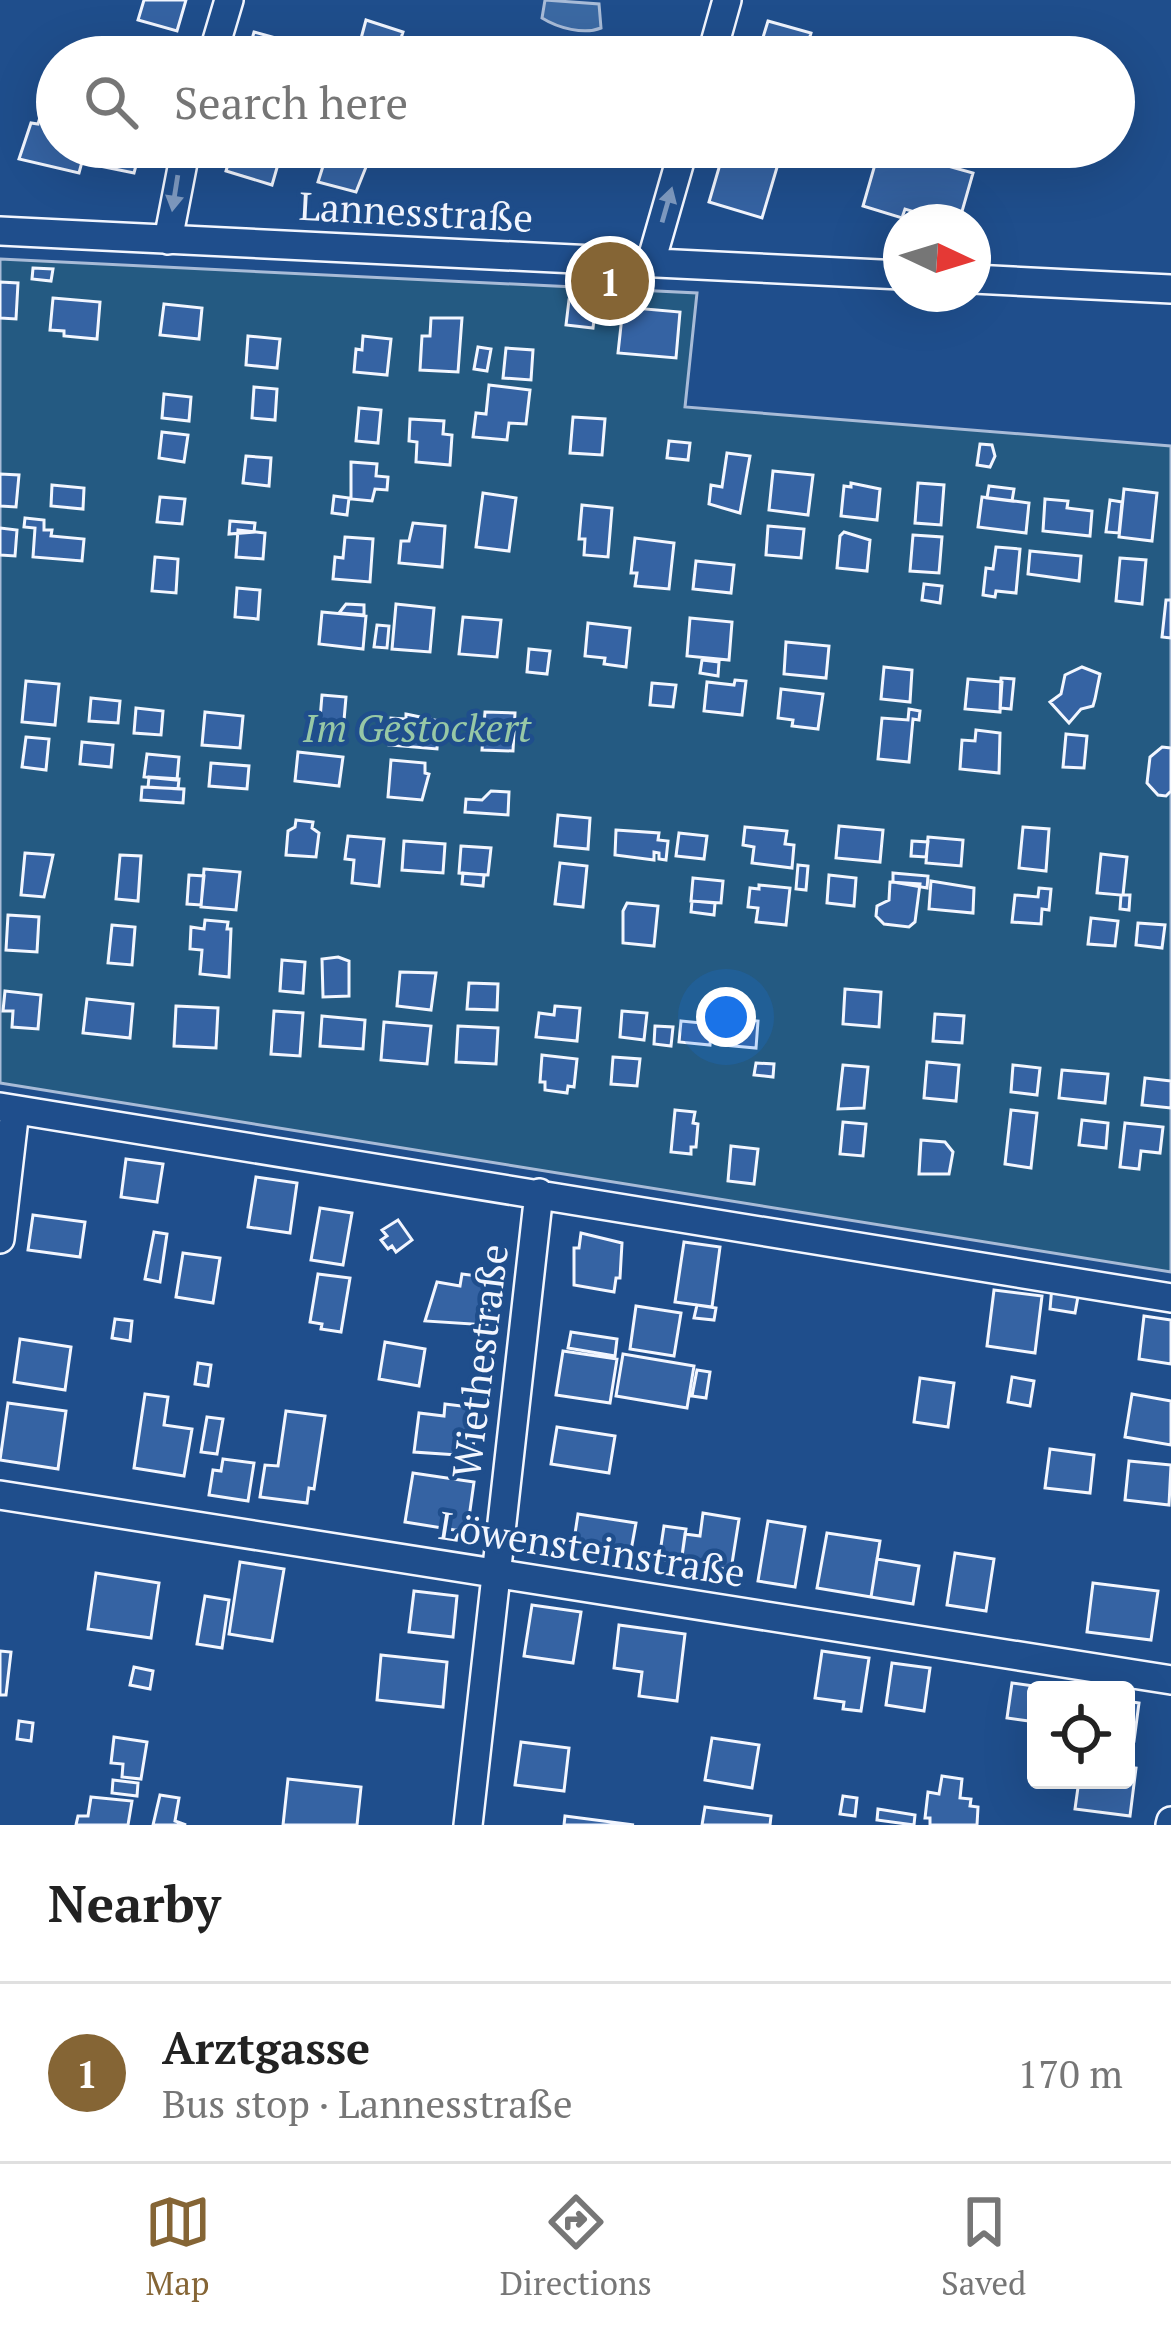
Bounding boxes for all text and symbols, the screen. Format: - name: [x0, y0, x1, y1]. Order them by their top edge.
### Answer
- search box: [36, 36, 1135, 168]
- icon: search: [78, 69, 144, 135]
- text: Search here: [174, 72, 408, 132]
- one-way arrow: [165, 175, 184, 213]
- street label: Lannesstraße: [298, 179, 534, 243]
- one-way arrow: [659, 186, 677, 223]
- north arrow: [883, 204, 991, 312]
- pin: 1: [571, 236, 649, 326]
- park label: Im Gestockert: [302, 701, 532, 753]
- your location: [696, 987, 756, 1047]
- street label: Wiethestraße: [439, 1241, 519, 1481]
- street label: Löwensteinstraße: [435, 1498, 749, 1598]
- map controls: [1027, 1681, 1135, 1789]
- button: locate: [1027, 1681, 1135, 1789]
- text: Nearby: [48, 1869, 221, 1937]
- text: Arztgasse: [162, 2017, 370, 2077]
- text: 1: [76, 2047, 98, 2099]
- text: 170 m: [1018, 2047, 1123, 2099]
- text: Bus stop · Lannesstraße: [162, 2077, 573, 2129]
- tab: Map: [145, 2189, 211, 2304]
- tab: Directions: [500, 2189, 652, 2304]
- tab: Saved: [941, 2189, 1026, 2304]

